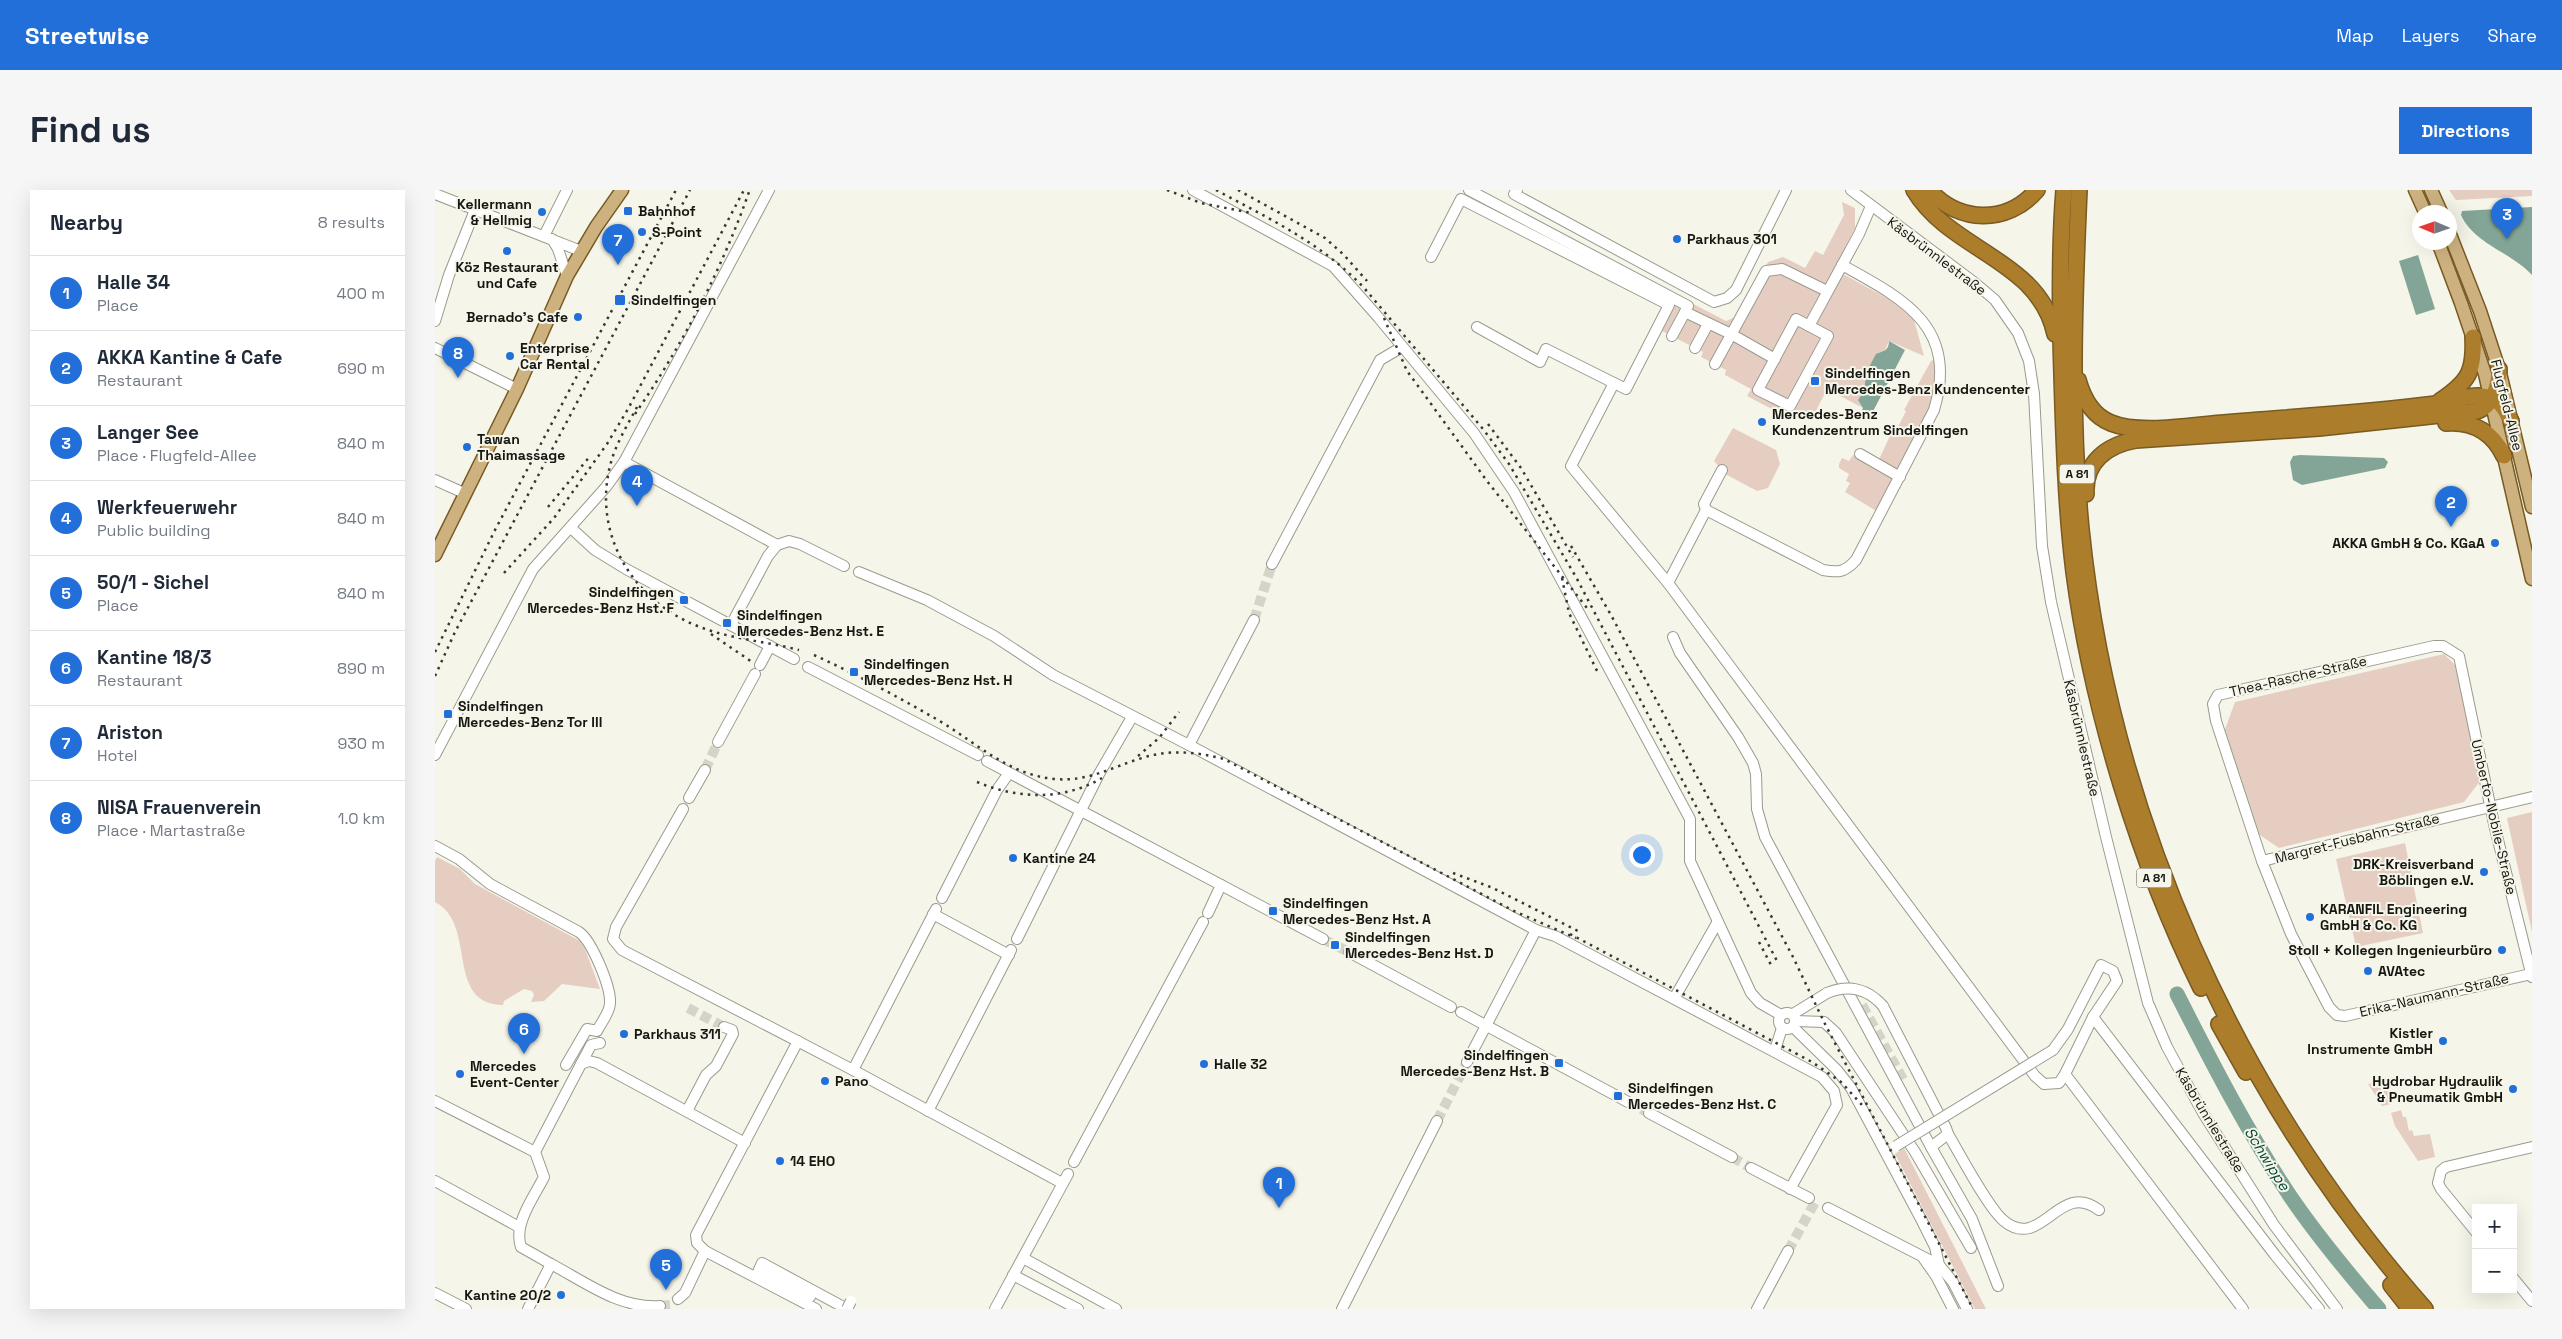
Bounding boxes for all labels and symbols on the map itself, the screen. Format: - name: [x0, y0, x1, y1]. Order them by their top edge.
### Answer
- place label: Kellermann & Hellmig: [457, 195, 532, 229]
- pin: 3: [2491, 198, 2523, 239]
- place label: Bahnhof: [638, 202, 696, 220]
- marker: Bahnhof: [622, 205, 634, 217]
- north arrow: [2412, 205, 2457, 250]
- marker: Kellermann & Hellmig: [536, 206, 548, 218]
- street label: Käsbrünnlestraße: [1884, 213, 1990, 299]
- place label: S-Point: [652, 223, 702, 241]
- pin: 7: [602, 224, 634, 265]
- marker: S-Point: [636, 226, 648, 238]
- place label: Parkhaus 301: [1687, 230, 1777, 248]
- marker: Parkhaus 301: [1671, 233, 1683, 245]
- marker: Köz Restaurant und Cafe: [501, 245, 513, 257]
- place label: Köz Restaurant und Cafe: [455, 258, 559, 292]
- place label: Sindelfingen: [631, 291, 716, 309]
- marker: Sindelfingen: [613, 293, 627, 307]
- place label: Bernado's Cafe: [466, 308, 568, 326]
- marker: Bernado's Cafe: [572, 311, 584, 323]
- pin: 8: [442, 337, 474, 378]
- place label: Enterprise Car Rental: [520, 339, 590, 373]
- marker: Enterprise Car Rental: [504, 350, 516, 362]
- street label: Flugfeld-Allee: [2487, 357, 2527, 453]
- place label: Sindelfingen Mercedes-Benz Kundencenter: [1825, 364, 2031, 398]
- marker: Sindelfingen Mercedes-Benz Kundencenter: [1809, 375, 1821, 387]
- place label: Mercedes-Benz Kundenzentrum Sindelfingen: [1772, 405, 1968, 439]
- marker: Mercedes-Benz Kundenzentrum Sindelfingen: [1756, 416, 1768, 428]
- place label: Tawan Thaimassage: [477, 430, 565, 464]
- marker: Tawan Thaimassage: [461, 441, 473, 453]
- road number: A 81: [2059, 464, 2095, 484]
- pin: 4: [621, 465, 653, 506]
- pin: 2: [2435, 486, 2467, 527]
- place label: AKKA GmbH & Co. KGaA: [2332, 534, 2485, 552]
- marker: AKKA GmbH & Co. KGaA: [2489, 537, 2501, 549]
- place label: Sindelfingen Mercedes-Benz Hst. F: [527, 583, 675, 617]
- marker: Sindelfingen Mercedes-Benz Hst. F: [678, 594, 690, 606]
- place label: Sindelfingen Mercedes-Benz Hst. E: [737, 606, 884, 640]
- marker: Sindelfingen Mercedes-Benz Hst. E: [721, 617, 733, 629]
- street label: Thea-Rasche-Straße: [2228, 651, 2368, 701]
- place label: Sindelfingen Mercedes-Benz Hst. H: [864, 655, 1012, 689]
- marker: Sindelfingen Mercedes-Benz Hst. H: [848, 666, 860, 678]
- street label: Käsbrünnlestraße: [2060, 678, 2104, 798]
- place label: Sindelfingen Mercedes-Benz Tor III: [458, 697, 602, 731]
- marker: Sindelfingen Mercedes-Benz Tor III: [442, 708, 454, 720]
- street label: Umberto-Nobile-Straße: [2467, 738, 2521, 896]
- street label: Margret-Fusbahn-Straße: [2273, 809, 2441, 867]
- your location: [1629, 842, 1655, 868]
- place label: Kantine 24: [1023, 849, 1096, 867]
- marker: Kantine 24: [1007, 852, 1019, 864]
- place label: DRK-Kreisverband Böblingen e.V.: [2353, 855, 2474, 889]
- marker: DRK-Kreisverband Böblingen e.V.: [2478, 866, 2490, 878]
- road number: A 81: [2137, 868, 2171, 888]
- place label: Sindelfingen Mercedes-Benz Hst. A: [1283, 894, 1431, 928]
- place label: KARANFIL Engineering GmbH & Co. KG: [2320, 900, 2467, 934]
- marker: Sindelfingen Mercedes-Benz Hst. A: [1267, 905, 1279, 917]
- marker: KARANFIL Engineering GmbH & Co. KG: [2304, 911, 2316, 923]
- place label: Sindelfingen Mercedes-Benz Hst. D: [1345, 928, 1494, 962]
- marker: Sindelfingen Mercedes-Benz Hst. D: [1329, 939, 1341, 951]
- place label: Stoll + Kollegen Ingenieurbüro: [2288, 941, 2492, 959]
- marker: Stoll + Kollegen Ingenieurbüro: [2496, 944, 2508, 956]
- place label: AVAtec: [2378, 962, 2425, 980]
- marker: AVAtec: [2362, 965, 2374, 977]
- street label: Erika-Naumann-Straße: [2358, 969, 2510, 1021]
- pin: 6: [508, 1013, 540, 1054]
- place label: Kistler Instrumente GmbH: [2307, 1024, 2433, 1058]
- place label: Parkhaus 311: [634, 1025, 721, 1043]
- marker: Parkhaus 311: [618, 1028, 630, 1040]
- marker: Kistler Instrumente GmbH: [2437, 1035, 2449, 1047]
- place label: Sindelfingen Mercedes-Benz Hst. B: [1400, 1046, 1549, 1080]
- place label: Halle 32: [1214, 1055, 1267, 1073]
- place label: Mercedes Event-Center: [470, 1057, 560, 1091]
- marker: Sindelfingen Mercedes-Benz Hst. B: [1553, 1057, 1565, 1069]
- marker: Halle 32: [1198, 1058, 1210, 1070]
- street label: Käsbrünnlestraße: [2172, 1064, 2248, 1176]
- marker: Mercedes Event-Center: [454, 1068, 466, 1080]
- place label: Pano: [835, 1072, 869, 1090]
- place label: Hydrobar Hydraulik & Pneumatik GmbH: [2372, 1072, 2503, 1106]
- marker: Pano: [819, 1075, 831, 1087]
- place label: Sindelfingen Mercedes-Benz Hst. C: [1628, 1079, 1776, 1113]
- marker: Hydrobar Hydraulik & Pneumatik GmbH: [2507, 1083, 2519, 1095]
- marker: Sindelfingen Mercedes-Benz Hst. C: [1612, 1090, 1624, 1102]
- water label: Schwippe: [2241, 1124, 2295, 1195]
- place label: 14 EHO: [790, 1152, 835, 1170]
- marker: 14 EHO: [774, 1155, 786, 1167]
- pin: 1: [1263, 1167, 1295, 1208]
- pin: 5: [650, 1249, 682, 1290]
- place label: Kantine 20/2: [464, 1286, 551, 1304]
- marker: Kantine 20/2: [555, 1289, 567, 1301]

